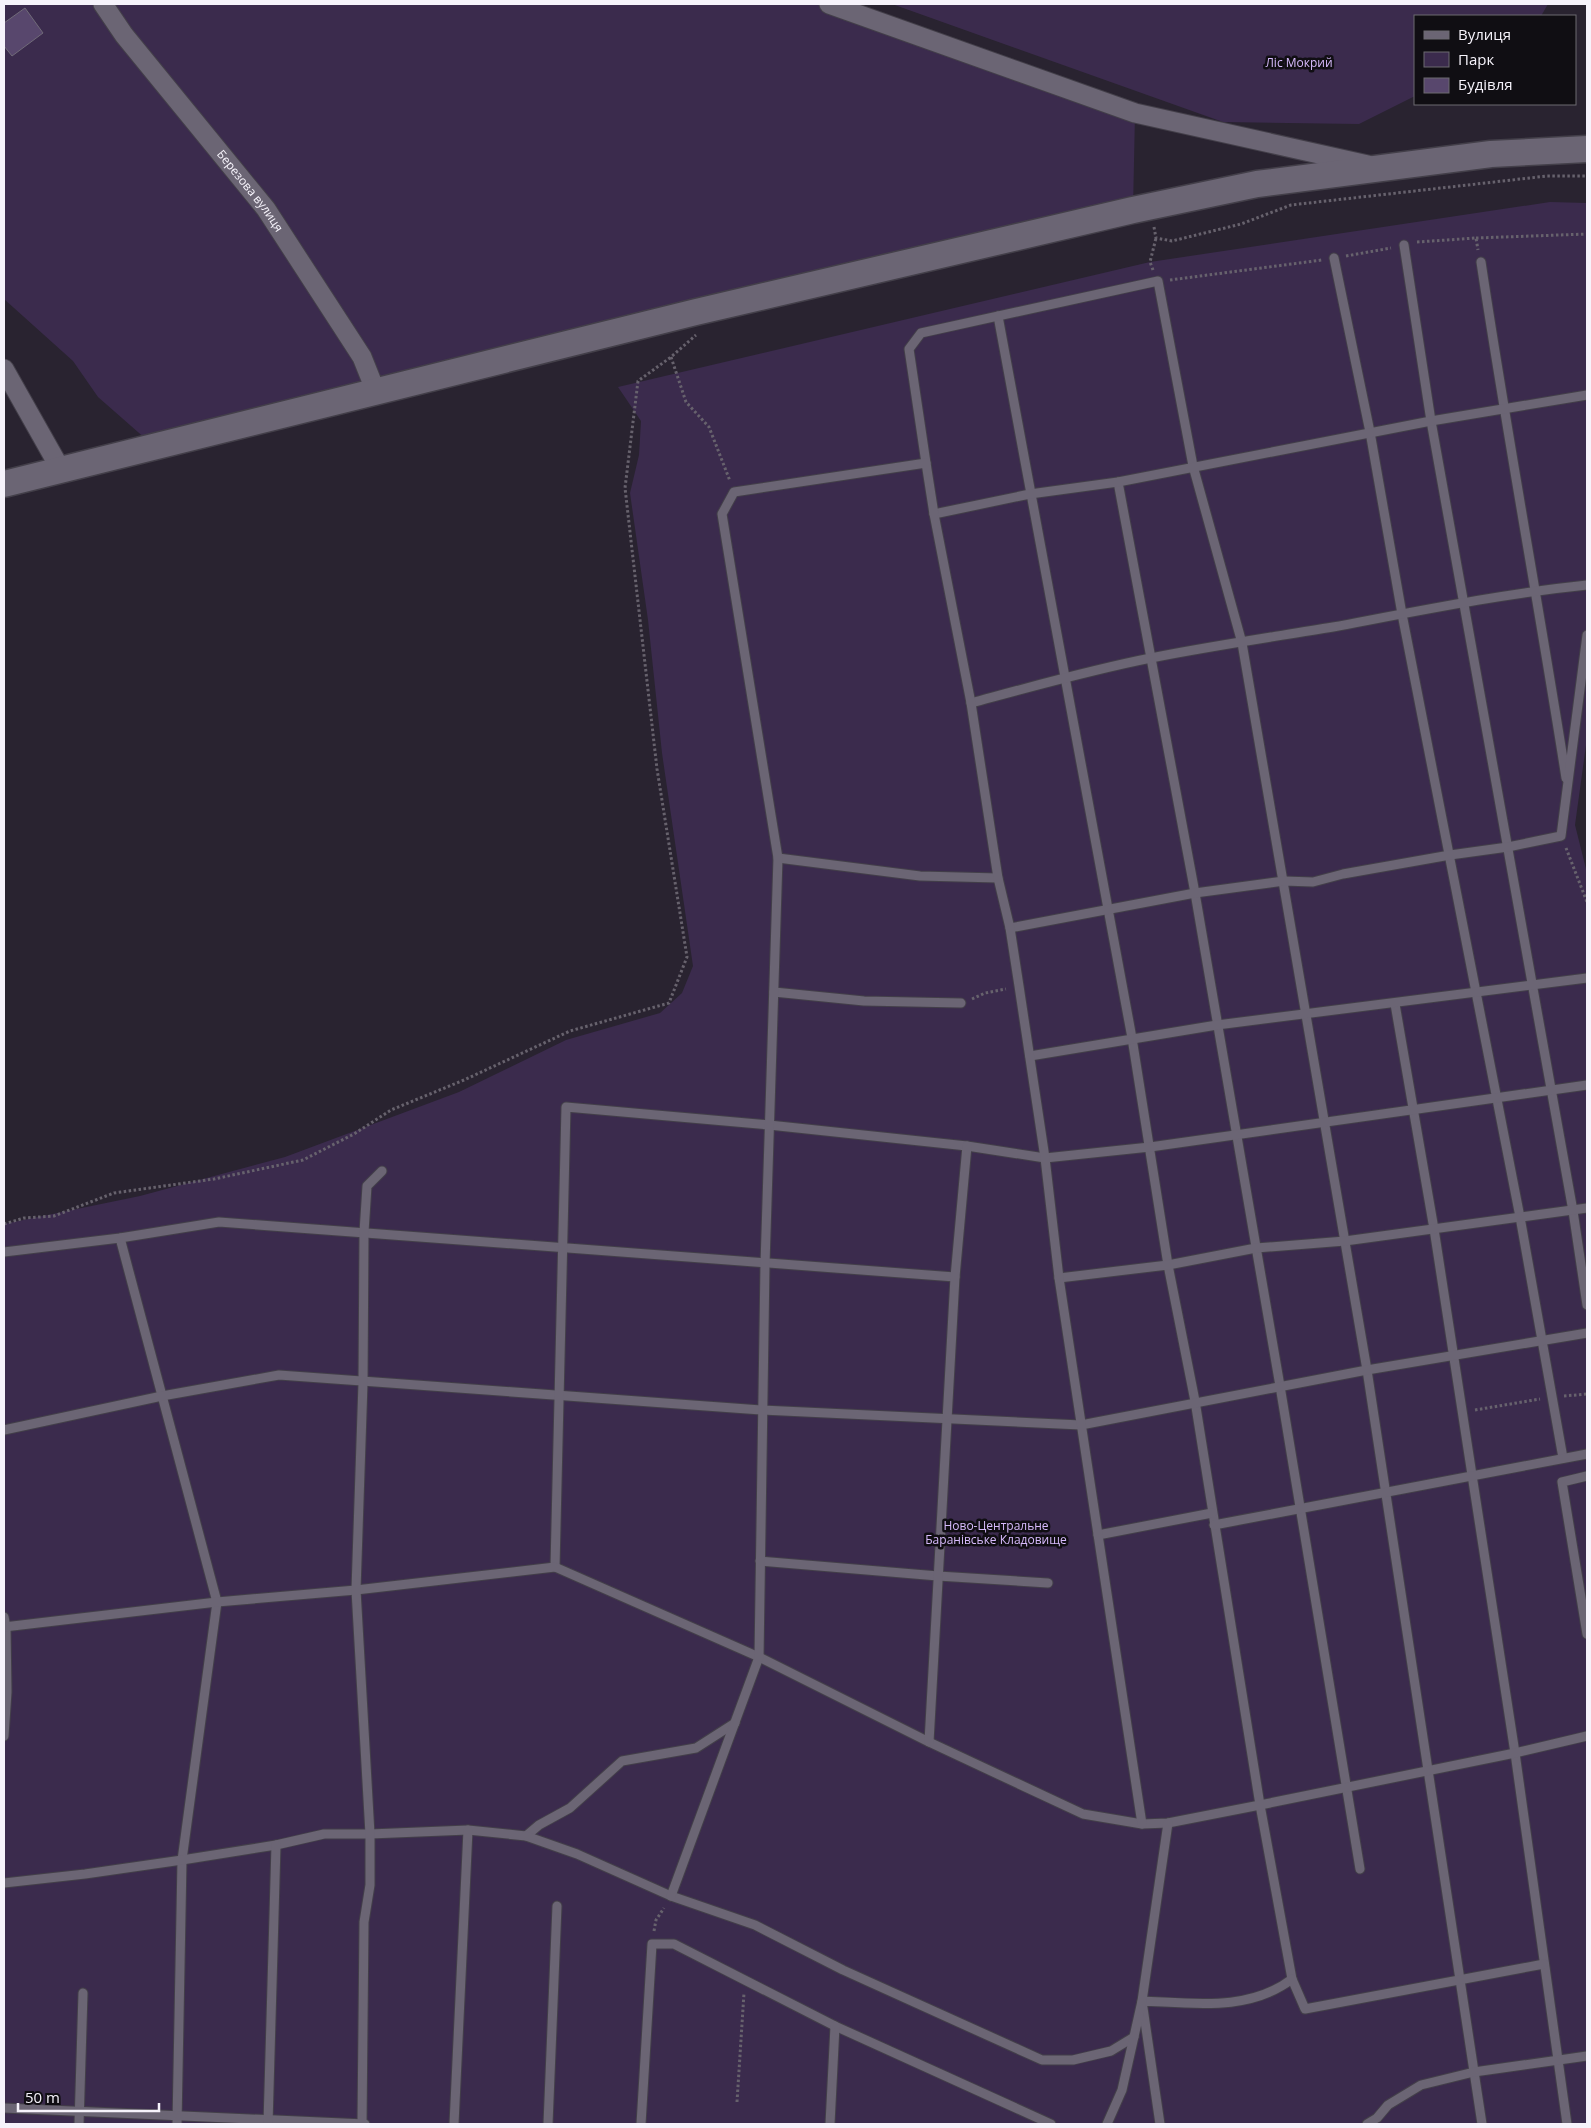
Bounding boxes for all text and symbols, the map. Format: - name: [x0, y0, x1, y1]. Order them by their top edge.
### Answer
- legend: [1414, 15, 1576, 105]
- text: Вулиця: [1458, 24, 1511, 44]
- text: Парк: [1458, 49, 1494, 69]
- park label: Ліс Мокрий: [1265, 54, 1333, 71]
- text: Будівля: [1458, 74, 1513, 94]
- street label: Березова вулиця: [213, 146, 288, 235]
- park label: Ново-Центральне Баранівське Кладовище: [925, 1517, 1067, 1548]
- scale bar: [18, 2080, 159, 2112]
- text: 50 m: [25, 2087, 60, 2107]

